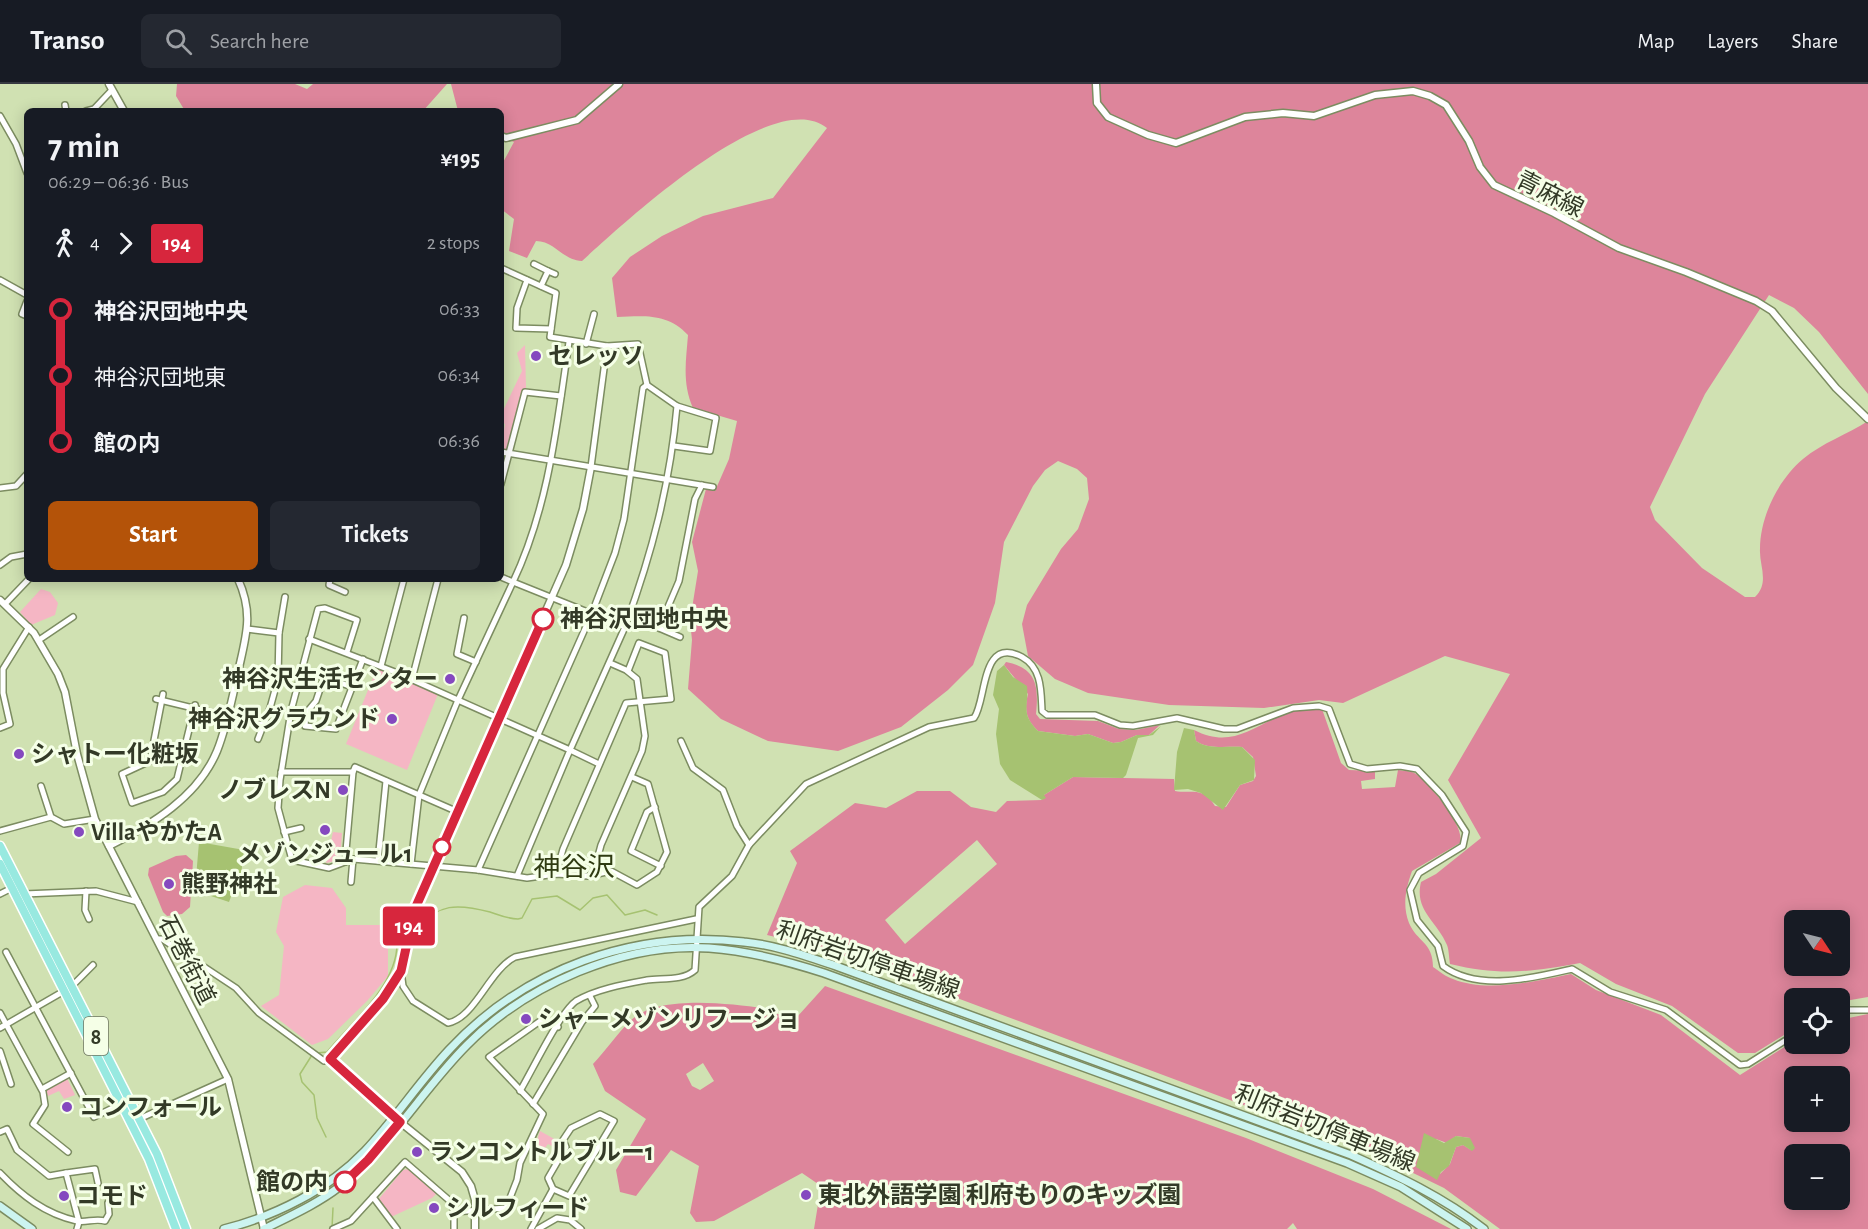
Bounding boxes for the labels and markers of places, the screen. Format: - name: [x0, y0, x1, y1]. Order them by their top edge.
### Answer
- place label: セレッソ: [548, 345, 644, 369]
- marker: セレッソ: [529, 349, 543, 363]
- place label: 神谷沢団地中央: [560, 606, 728, 632]
- marker: 神谷沢団地中央: [532, 608, 554, 630]
- place label: 神谷沢生活センター: [222, 666, 438, 692]
- marker: 神谷沢生活センター: [443, 672, 457, 686]
- place label: 神谷沢グラウンド: [188, 706, 380, 732]
- marker: 神谷沢グラウンド: [385, 712, 399, 726]
- place label: シャトー化粧坂: [31, 741, 199, 767]
- marker: シャトー化粧坂: [12, 747, 26, 761]
- place label: ノブレスN: [218, 777, 331, 803]
- marker: ノブレスN: [336, 783, 350, 797]
- place label: VillaやかたA: [91, 820, 223, 845]
- marker: メゾンジュール1: [318, 823, 332, 837]
- marker: VillaやかたA: [72, 825, 86, 839]
- unlabelled marker: [433, 838, 451, 856]
- place label: メゾンジュール1: [238, 841, 412, 867]
- place label: 熊野神社: [181, 871, 277, 897]
- marker: 熊野神社: [162, 877, 176, 891]
- place label: シャーメゾンリフージョ: [538, 1006, 801, 1032]
- marker: シャーメゾンリフージョ: [519, 1012, 533, 1026]
- place label: コンフォール: [79, 1096, 222, 1120]
- marker: コンフォール: [60, 1100, 74, 1114]
- place label: ランコントルブルー1: [429, 1139, 654, 1165]
- marker: ランコントルブルー1: [410, 1145, 424, 1159]
- place label: 館の内: [256, 1169, 328, 1195]
- marker: 館の内: [334, 1171, 356, 1193]
- place label: 東北外語学園 利府もりのキッズ園: [818, 1182, 1182, 1208]
- place label: コモド: [76, 1184, 148, 1209]
- marker: 東北外語学園 利府もりのキッズ園: [799, 1188, 813, 1202]
- marker: コモド: [57, 1189, 71, 1203]
- place label: シルフィード: [446, 1196, 590, 1221]
- marker: シルフィード: [427, 1201, 441, 1215]

